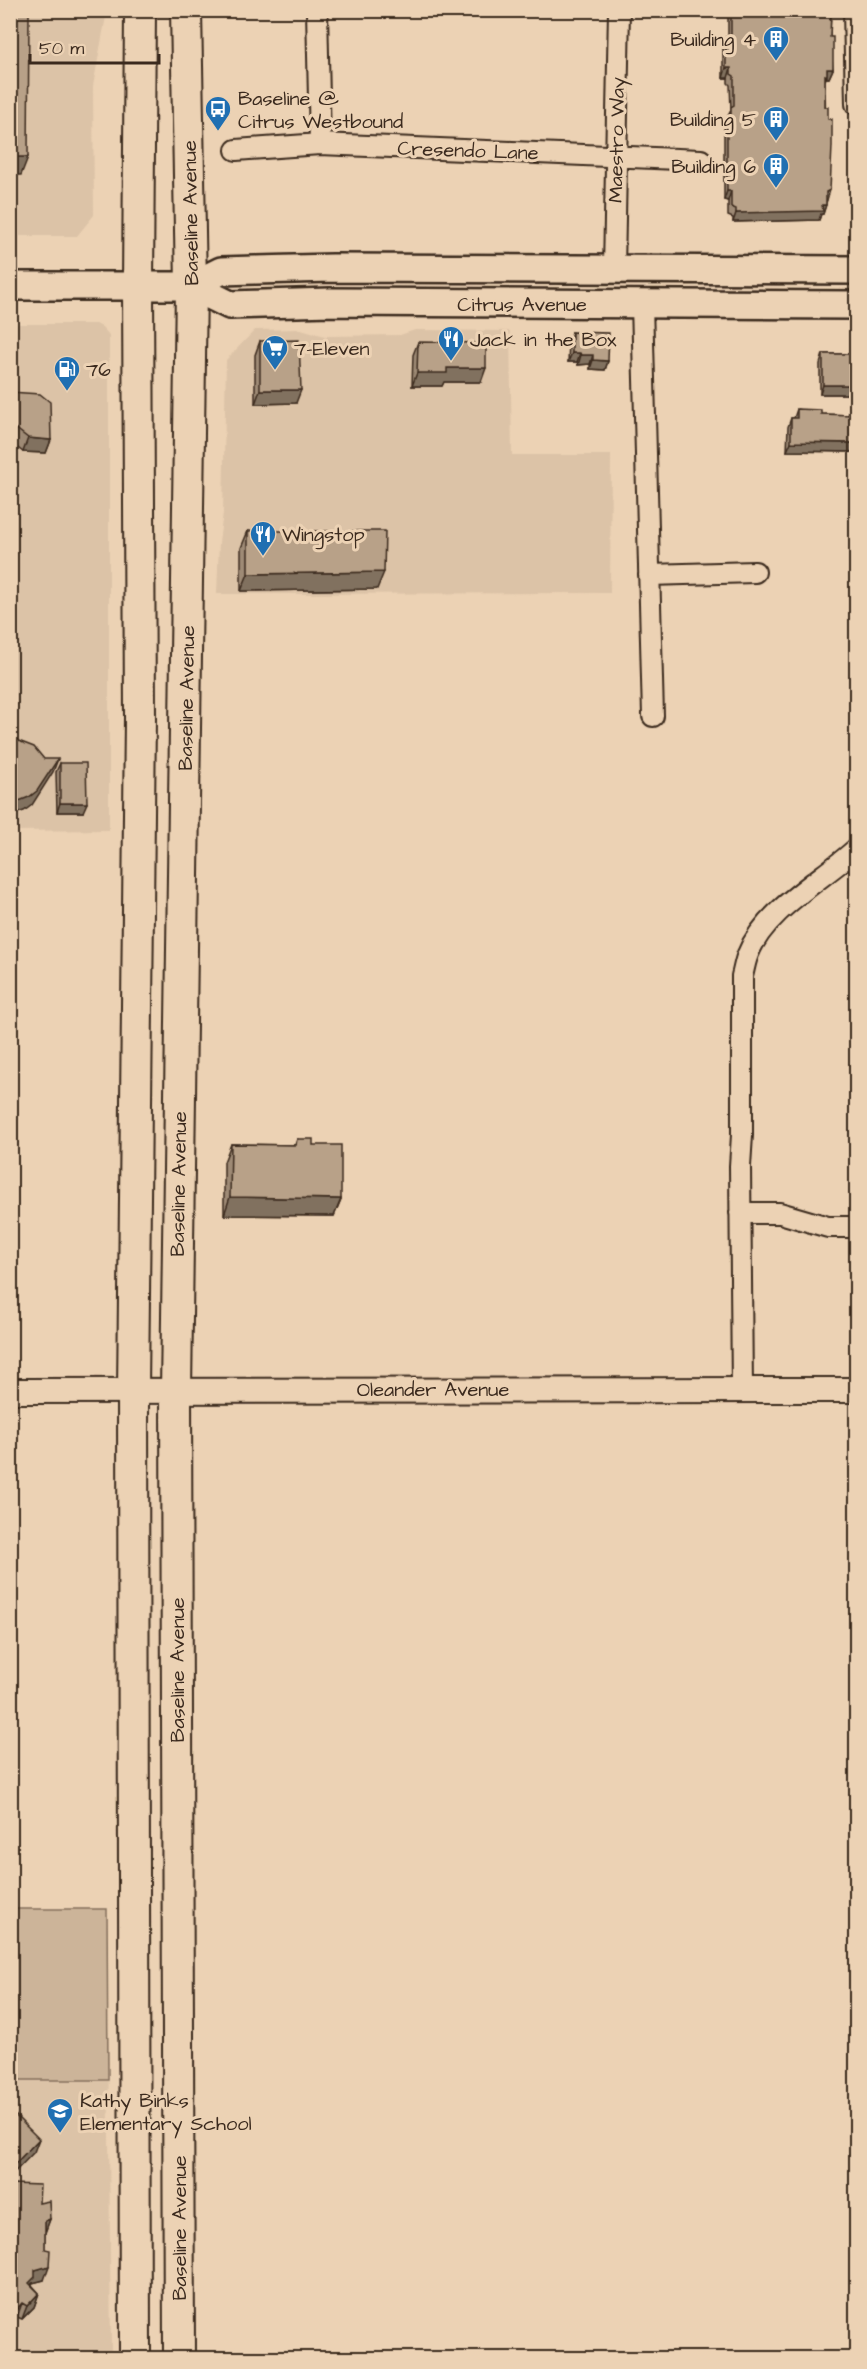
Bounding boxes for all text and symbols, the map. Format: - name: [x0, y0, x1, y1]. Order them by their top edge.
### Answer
- building icon: Building 4: [761, 24, 791, 62]
- place label: Building 4: [670, 26, 756, 55]
- scale bar: [30, 27, 159, 65]
- text: 50 m: [39, 36, 84, 61]
- street label: Maestro Way: [602, 77, 633, 203]
- place label: Baseline @ Citrus Westbound: [238, 85, 403, 136]
- bus stop icon: Baseline @ Citrus Westbound: [203, 94, 233, 132]
- building icon: Building 5: [761, 104, 791, 142]
- place label: Building 5: [670, 106, 756, 135]
- street label: Cresendo Lane: [397, 135, 539, 167]
- street label: Baseline Avenue: [176, 140, 206, 286]
- building icon: Building 6: [761, 151, 791, 189]
- place label: Building 6: [671, 153, 756, 182]
- street label: Citrus Avenue: [457, 291, 587, 319]
- restaurant icon: Jack in the Box: [436, 324, 466, 362]
- place label: Jack in the Box: [470, 326, 617, 354]
- supermarket icon: 7-Eleven: [260, 333, 290, 371]
- place label: 7-Eleven: [294, 335, 370, 363]
- fuel station icon: 76: [52, 354, 82, 392]
- place label: 76: [86, 356, 111, 384]
- restaurant icon: Wingstop: [248, 519, 278, 557]
- place label: Wingstop: [282, 521, 365, 550]
- street label: Baseline Avenue: [172, 625, 202, 771]
- street label: Baseline Avenue: [164, 1111, 194, 1257]
- street label: Oleander Avenue: [357, 1376, 509, 1404]
- street label: Baseline Avenue: [164, 1597, 192, 1743]
- place label: Kathy Binks Elementary School: [80, 2087, 252, 2139]
- school or university icon: Kathy Binks Elementary School: [45, 2096, 75, 2134]
- street label: Baseline Avenue: [166, 2155, 194, 2301]

